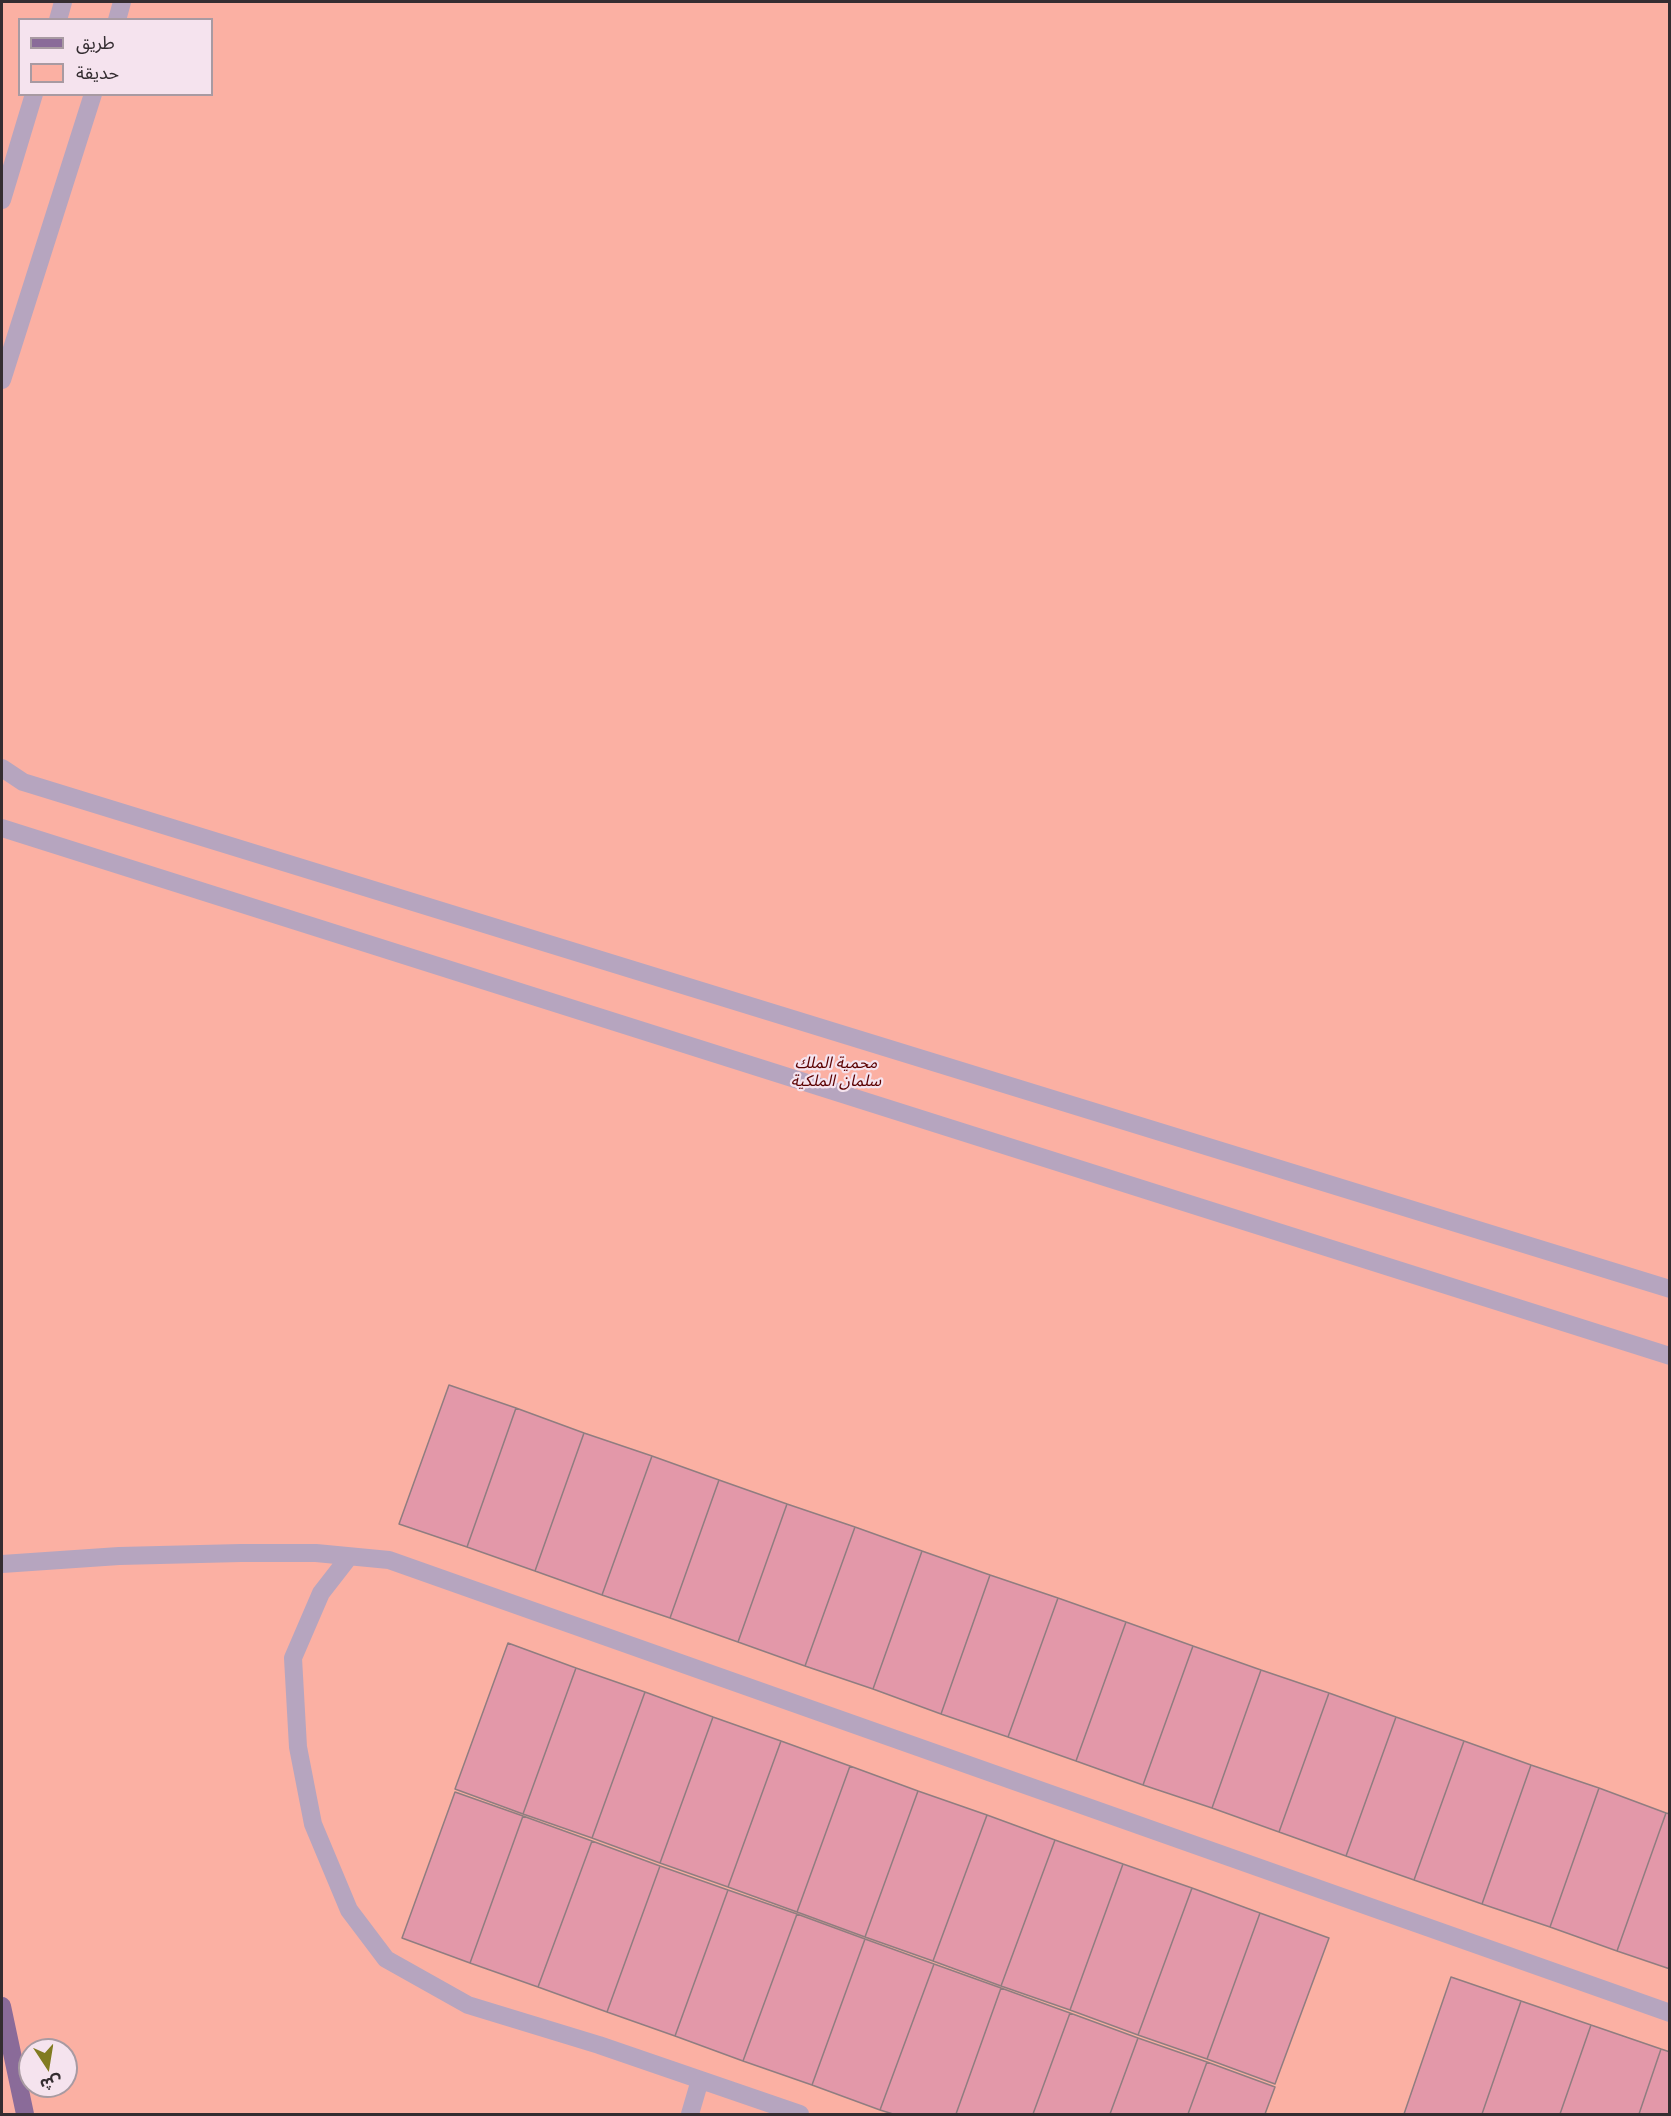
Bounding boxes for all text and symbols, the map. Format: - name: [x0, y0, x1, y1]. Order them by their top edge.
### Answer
- legend: [18, 18, 213, 96]
- text: طريق: [76, 30, 115, 54]
- text: حديقة: [76, 60, 119, 84]
- park label: محمية الملك سلمان الملكية: [791, 1053, 881, 1091]
- north arrow: [18, 2038, 78, 2098]
- text: ش: [38, 2071, 64, 2097]

